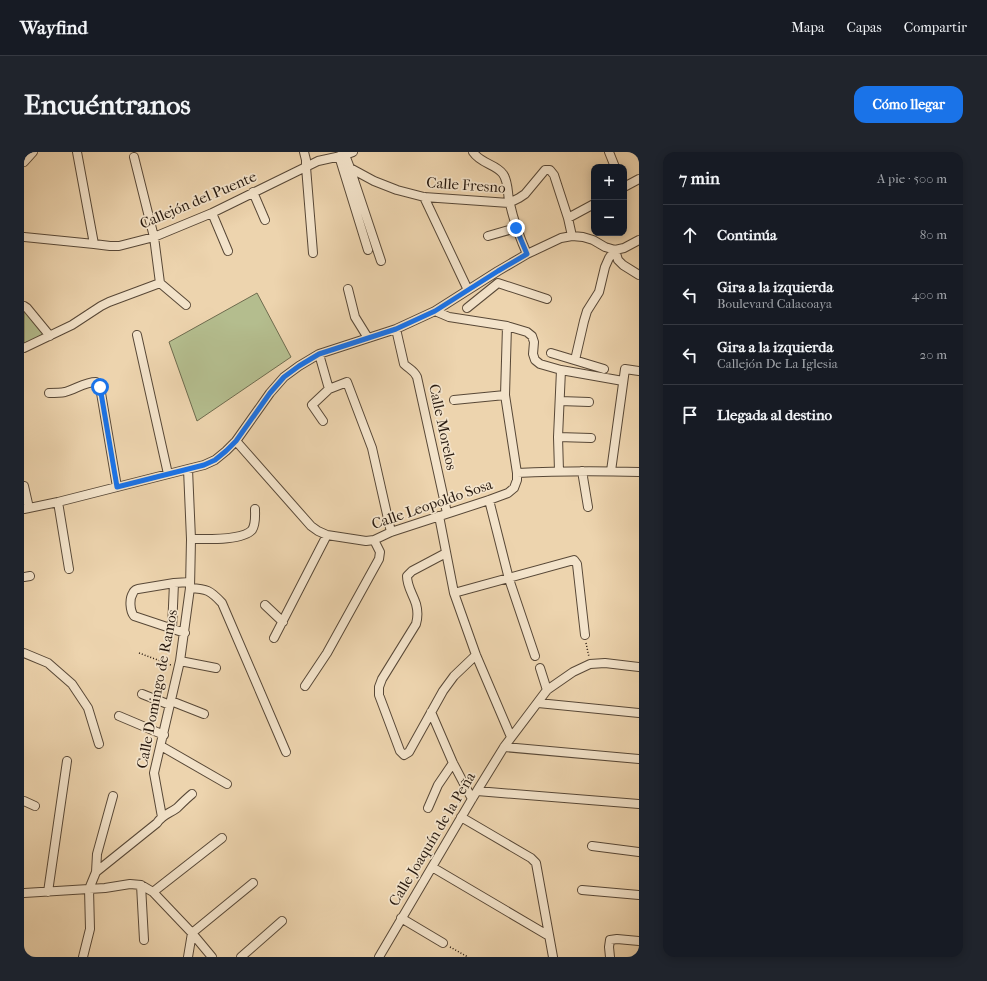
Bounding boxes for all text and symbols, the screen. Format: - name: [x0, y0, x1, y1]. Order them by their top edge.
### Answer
- text: Wayfind: [20, 17, 88, 39]
- text: Mapa: [791, 19, 825, 36]
- text: Capas: [847, 19, 882, 36]
- text: Compartir: [904, 19, 967, 36]
- button: Cómo llegar: [854, 86, 963, 123]
- text: Encuéntranos: [24, 88, 191, 121]
- map controls: [591, 164, 627, 236]
- button: +: [591, 164, 627, 200]
- street label: Callejón del Puente: [137, 167, 260, 233]
- text: 7 min: [679, 168, 720, 188]
- text: A pie · 500 m: [877, 171, 947, 186]
- street label: Calle Fresno: [426, 173, 507, 197]
- button: −: [591, 200, 627, 236]
- route end: [507, 219, 525, 237]
- icon: ahead: [679, 224, 701, 246]
- text: Continúa: [717, 226, 777, 244]
- text: 80 m: [920, 227, 947, 242]
- text: Gira a la izquierda: [717, 278, 833, 296]
- icon: left: [679, 284, 701, 306]
- text: 400 m: [911, 287, 947, 302]
- text: Boulevard Calacoaya: [717, 296, 832, 311]
- text: Gira a la izquierda: [717, 338, 833, 356]
- icon: left: [679, 344, 701, 366]
- text: 20 m: [920, 347, 947, 362]
- text: Callejón De La Iglesia: [717, 356, 838, 371]
- route start: [91, 378, 109, 396]
- street label: Calle Morelos: [425, 382, 461, 472]
- icon: arrive: [679, 404, 701, 426]
- text: Llegada al destino: [717, 406, 832, 424]
- street label: Calle Leopoldo Sosa: [369, 475, 496, 533]
- street label: Calle Domingo de Ramos: [133, 607, 181, 770]
- street label: Calle Joaquín de la Peña: [385, 768, 480, 909]

